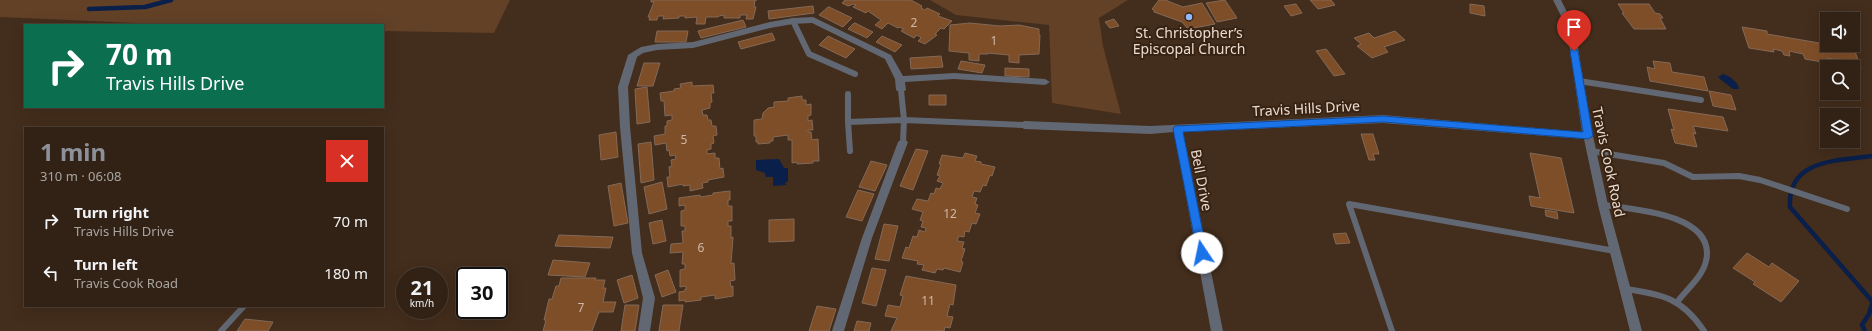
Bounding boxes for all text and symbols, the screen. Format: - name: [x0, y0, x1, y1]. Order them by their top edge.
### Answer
- pin: [1557, 10, 1591, 51]
- marker: St. Christopher’s Episcopal Church: [1184, 12, 1194, 22]
- map controls: [1820, 12, 1860, 148]
- button: sound: [1820, 12, 1860, 52]
- house number: 2: [911, 14, 918, 31]
- icon: arrive: [1563, 16, 1585, 38]
- place label: St. Christopher’s Episcopal Church: [1133, 23, 1245, 58]
- house number: 1: [991, 32, 997, 49]
- text: 70 m: [106, 35, 173, 73]
- icon: right: [40, 40, 92, 92]
- button: search: [1820, 60, 1860, 100]
- text: Travis Hills Drive: [106, 71, 244, 95]
- street label: Travis Hills Drive: [1252, 96, 1360, 120]
- street label: Travis Cook Road: [1588, 105, 1630, 219]
- button: layers: [1820, 108, 1860, 148]
- house number: 5: [681, 131, 688, 148]
- text: 1 min: [40, 135, 106, 168]
- button: close: [326, 140, 368, 182]
- street label: Bell Drive: [1187, 148, 1217, 213]
- text: 310 m · 06:08: [40, 167, 121, 185]
- text: Turn right: [74, 202, 149, 222]
- house number: 12: [943, 205, 957, 222]
- icon: right: [40, 210, 62, 232]
- text: 70 m: [333, 211, 368, 231]
- text: Travis Hills Drive: [74, 222, 174, 240]
- position arrow: [1181, 232, 1223, 274]
- house number: 6: [698, 239, 705, 256]
- text: Turn left: [74, 254, 138, 274]
- icon: left: [40, 262, 62, 284]
- text: 180 m: [324, 263, 368, 283]
- speed limit sign: 30: [456, 267, 508, 319]
- text: Travis Cook Road: [74, 274, 178, 292]
- text: 21: [411, 274, 433, 301]
- house number: 11: [921, 292, 935, 309]
- text: km/h: [410, 296, 434, 310]
- house number: 7: [578, 299, 585, 316]

